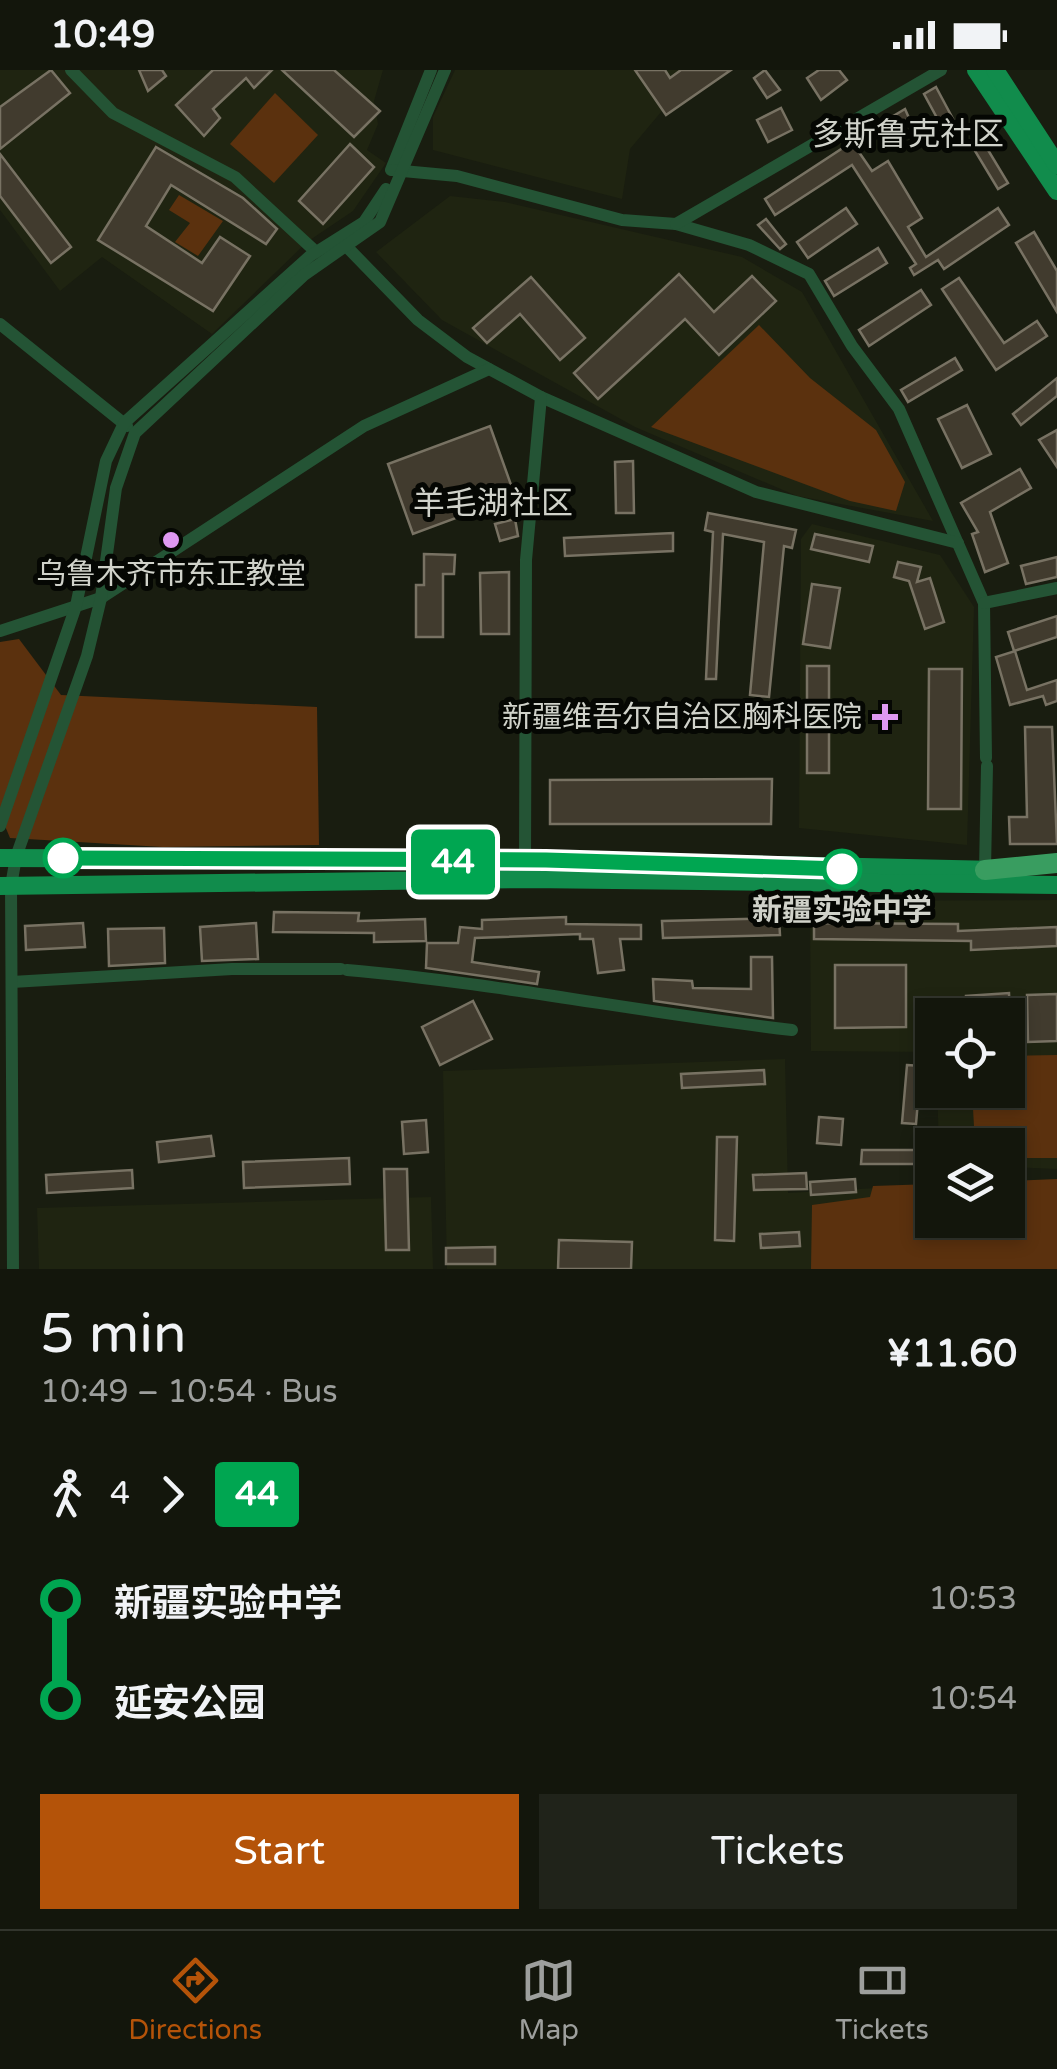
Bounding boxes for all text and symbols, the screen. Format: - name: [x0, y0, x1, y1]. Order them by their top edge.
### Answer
- text: 10:49: [50, 12, 155, 58]
- district label: 多斯鲁克社区: [812, 116, 1004, 154]
- district label: 羊毛湖社区: [413, 485, 573, 523]
- marker: 乌鲁木齐市东正教堂: [160, 529, 182, 551]
- place label: 乌鲁木齐市东正教堂: [36, 556, 306, 593]
- place label: 新疆维吾尔自治区胸科医院: [502, 699, 862, 736]
- marker: 新疆维吾尔自治区胸科医院: [872, 704, 898, 730]
- line badge: 44: [408, 830, 498, 894]
- unlabelled marker: [44, 839, 82, 877]
- text: 44: [431, 841, 475, 883]
- marker: 新疆实验中学: [823, 850, 861, 888]
- place label: 新疆实验中学: [752, 892, 932, 929]
- map controls: [915, 998, 1025, 1238]
- button: locate: [915, 998, 1025, 1108]
- button: layers: [915, 1128, 1025, 1238]
- text: 5 min: [40, 1302, 187, 1368]
- text: ¥11.60: [887, 1331, 1017, 1377]
- text: 10:49 – 10:54 · Bus: [40, 1373, 338, 1411]
- icon: walk: [40, 1467, 95, 1522]
- icon: forward: [145, 1467, 200, 1522]
- text: 44: [235, 1473, 279, 1515]
- text: 4: [110, 1475, 130, 1513]
- text: 10:53: [928, 1580, 1017, 1618]
- text: 新疆实验中学: [114, 1581, 342, 1627]
- text: 10:54: [928, 1680, 1017, 1718]
- text: 延安公园: [114, 1681, 266, 1727]
- button: Start: [40, 1794, 519, 1909]
- button: Tickets: [539, 1794, 1017, 1909]
- tab: Directions: [128, 1953, 262, 2047]
- tab: Map: [518, 1953, 579, 2047]
- tab: Tickets: [835, 1953, 929, 2047]

